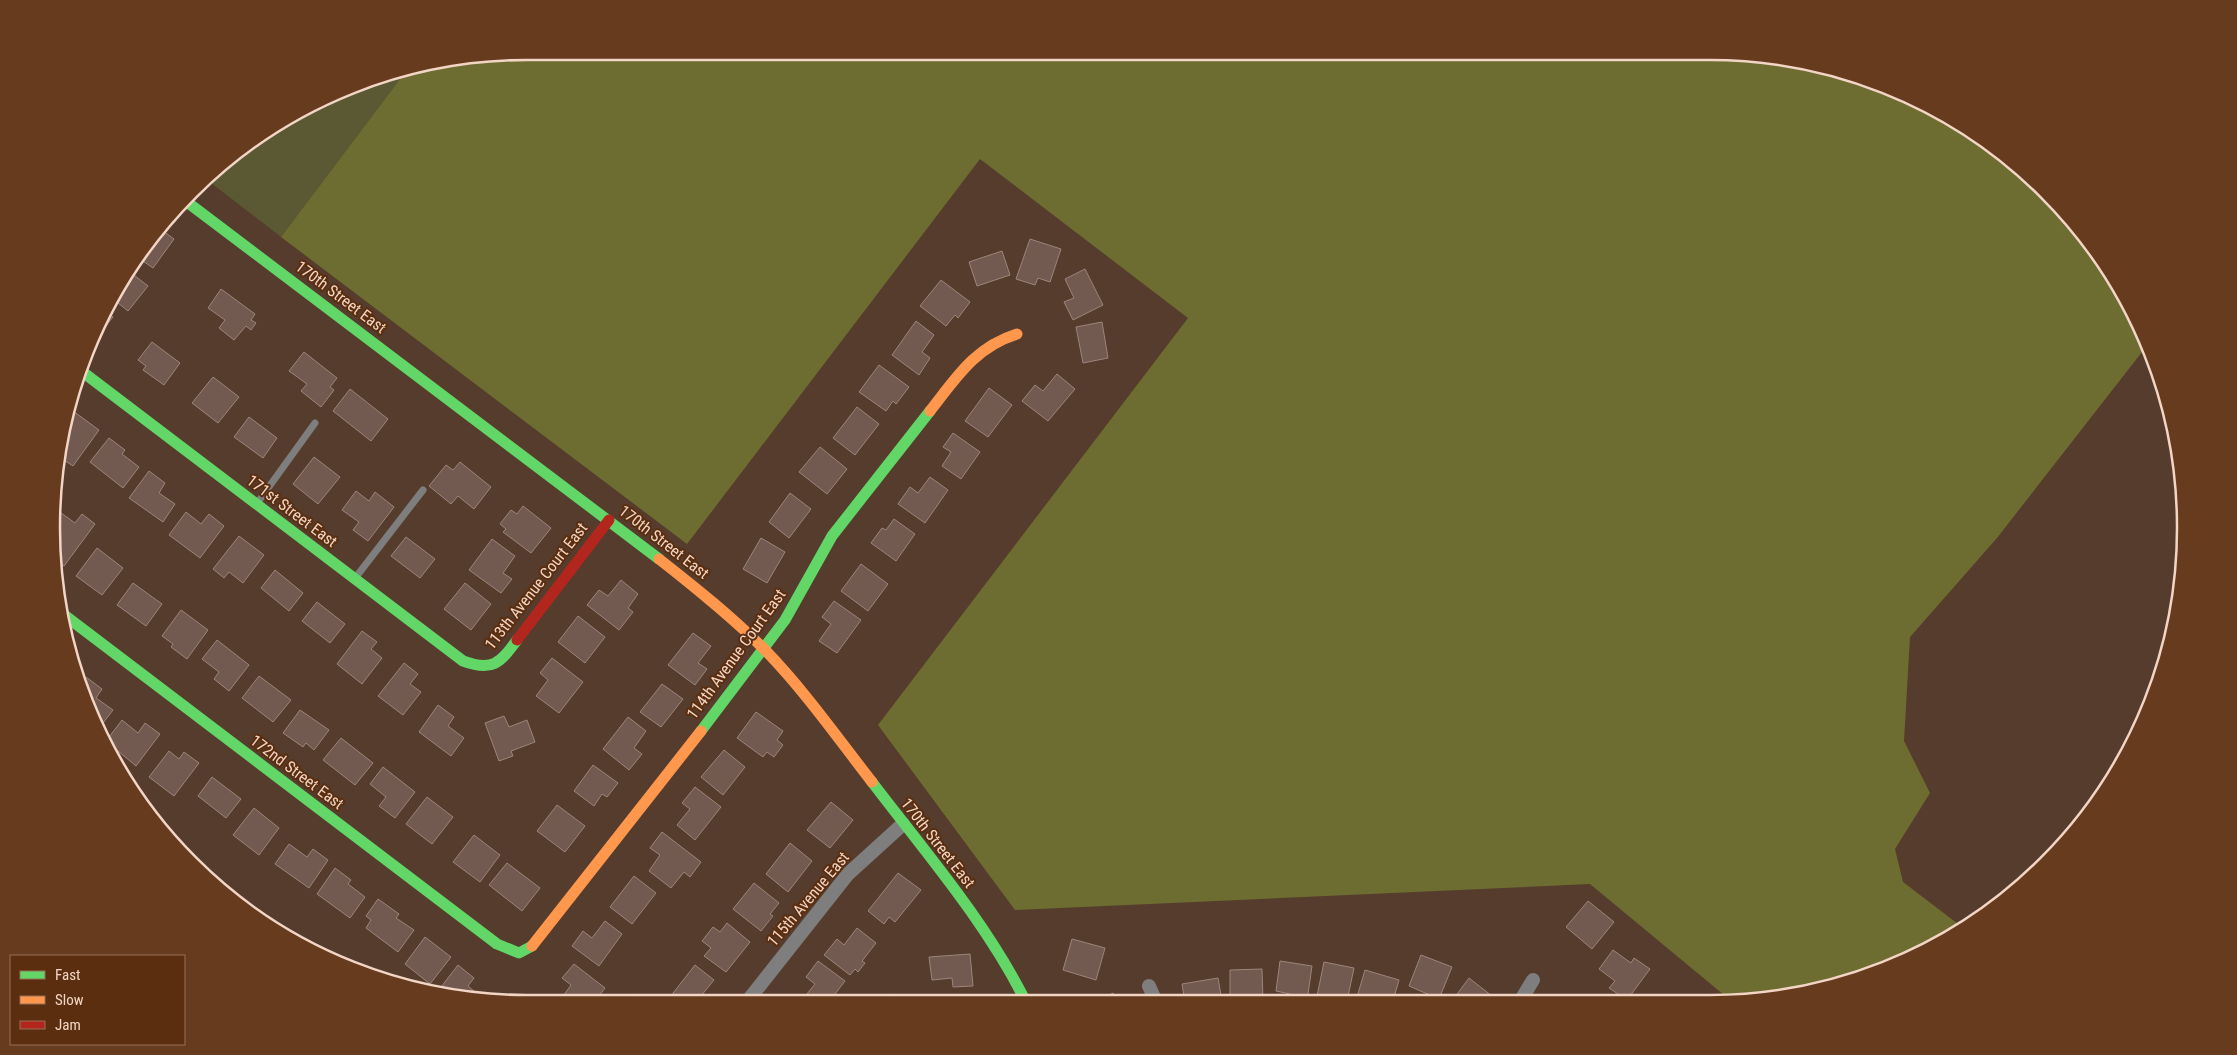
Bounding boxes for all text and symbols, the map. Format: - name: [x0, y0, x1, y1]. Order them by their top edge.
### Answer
- street label: 170th Street East: [292, 257, 390, 337]
- street label: 171st Street East: [243, 471, 341, 551]
- street label: 170th Street East: [615, 501, 713, 583]
- street label: 113th Avenue Court East: [481, 519, 592, 653]
- street label: 114th Avenue Court East: [683, 585, 790, 723]
- street label: 172nd Street East: [247, 731, 348, 813]
- street label: 170th Street East: [897, 794, 979, 892]
- street label: 115th Avenue East: [763, 848, 853, 950]
- legend: [10, 955, 185, 1045]
- text: Fast: [55, 966, 80, 984]
- text: Slow: [55, 991, 84, 1009]
- text: Jam: [55, 1016, 81, 1034]

